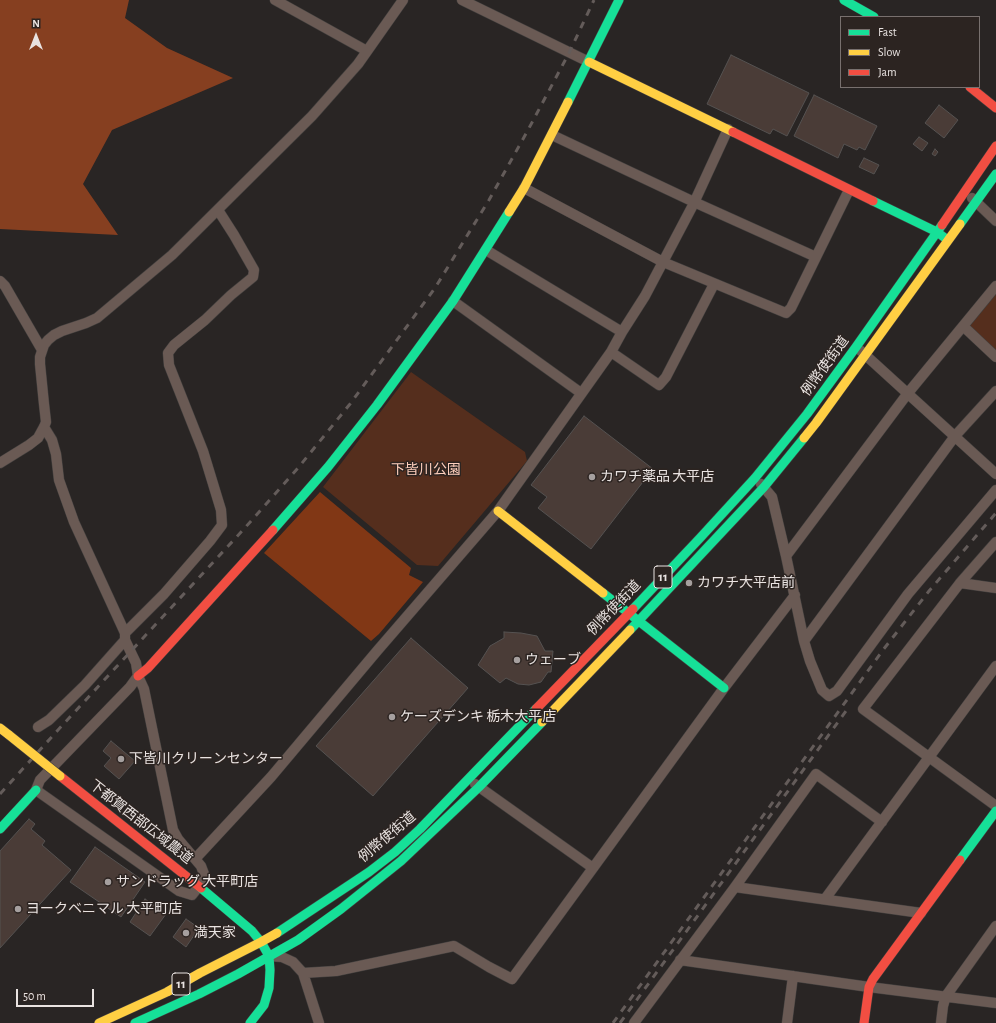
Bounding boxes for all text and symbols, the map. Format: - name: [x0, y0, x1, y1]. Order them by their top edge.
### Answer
- north arrow: [16, 16, 56, 56]
- legend: [840, 16, 980, 88]
- text: N: [32, 18, 40, 29]
- text: Fast: [878, 26, 897, 38]
- text: Slow: [878, 46, 900, 58]
- text: Jam: [878, 66, 897, 78]
- street label: 例幣使街道: [798, 333, 852, 399]
- park label: 下皆川公園: [391, 462, 461, 478]
- place label: カワチ薬品 大平店: [600, 469, 714, 485]
- marker: カワチ薬品 大平店: [587, 472, 597, 482]
- road number: 11: [654, 566, 672, 588]
- place label: カワチ大平店前: [697, 575, 795, 591]
- street label: 例幣使街道: [584, 577, 644, 639]
- marker: カワチ大平店前: [684, 578, 694, 588]
- place label: ウェーブ: [525, 652, 581, 668]
- marker: ウェーブ: [512, 655, 522, 665]
- place label: ケーズデンキ 栃木大平店: [400, 709, 556, 725]
- marker: ケーズデンキ 栃木大平店: [387, 712, 397, 722]
- place label: 下皆川クリーンセンター: [129, 751, 283, 767]
- marker: 下皆川クリーンセンター: [116, 754, 126, 764]
- street label: 下都賀西部広域農道: [86, 777, 196, 867]
- street label: 例幣使街道: [355, 808, 419, 866]
- place label: サンドラッグ 大平町店: [116, 874, 258, 890]
- marker: サンドラッグ 大平町店: [103, 877, 113, 887]
- place label: ヨークベニマル 大平町店: [26, 901, 182, 917]
- marker: ヨークベニマル 大平町店: [13, 904, 23, 914]
- place label: 満天家: [194, 925, 236, 941]
- marker: 満天家: [181, 928, 191, 938]
- road number: 11: [172, 973, 190, 995]
- scale bar: [18, 981, 96, 1007]
- text: 50 m: [23, 990, 46, 1002]

